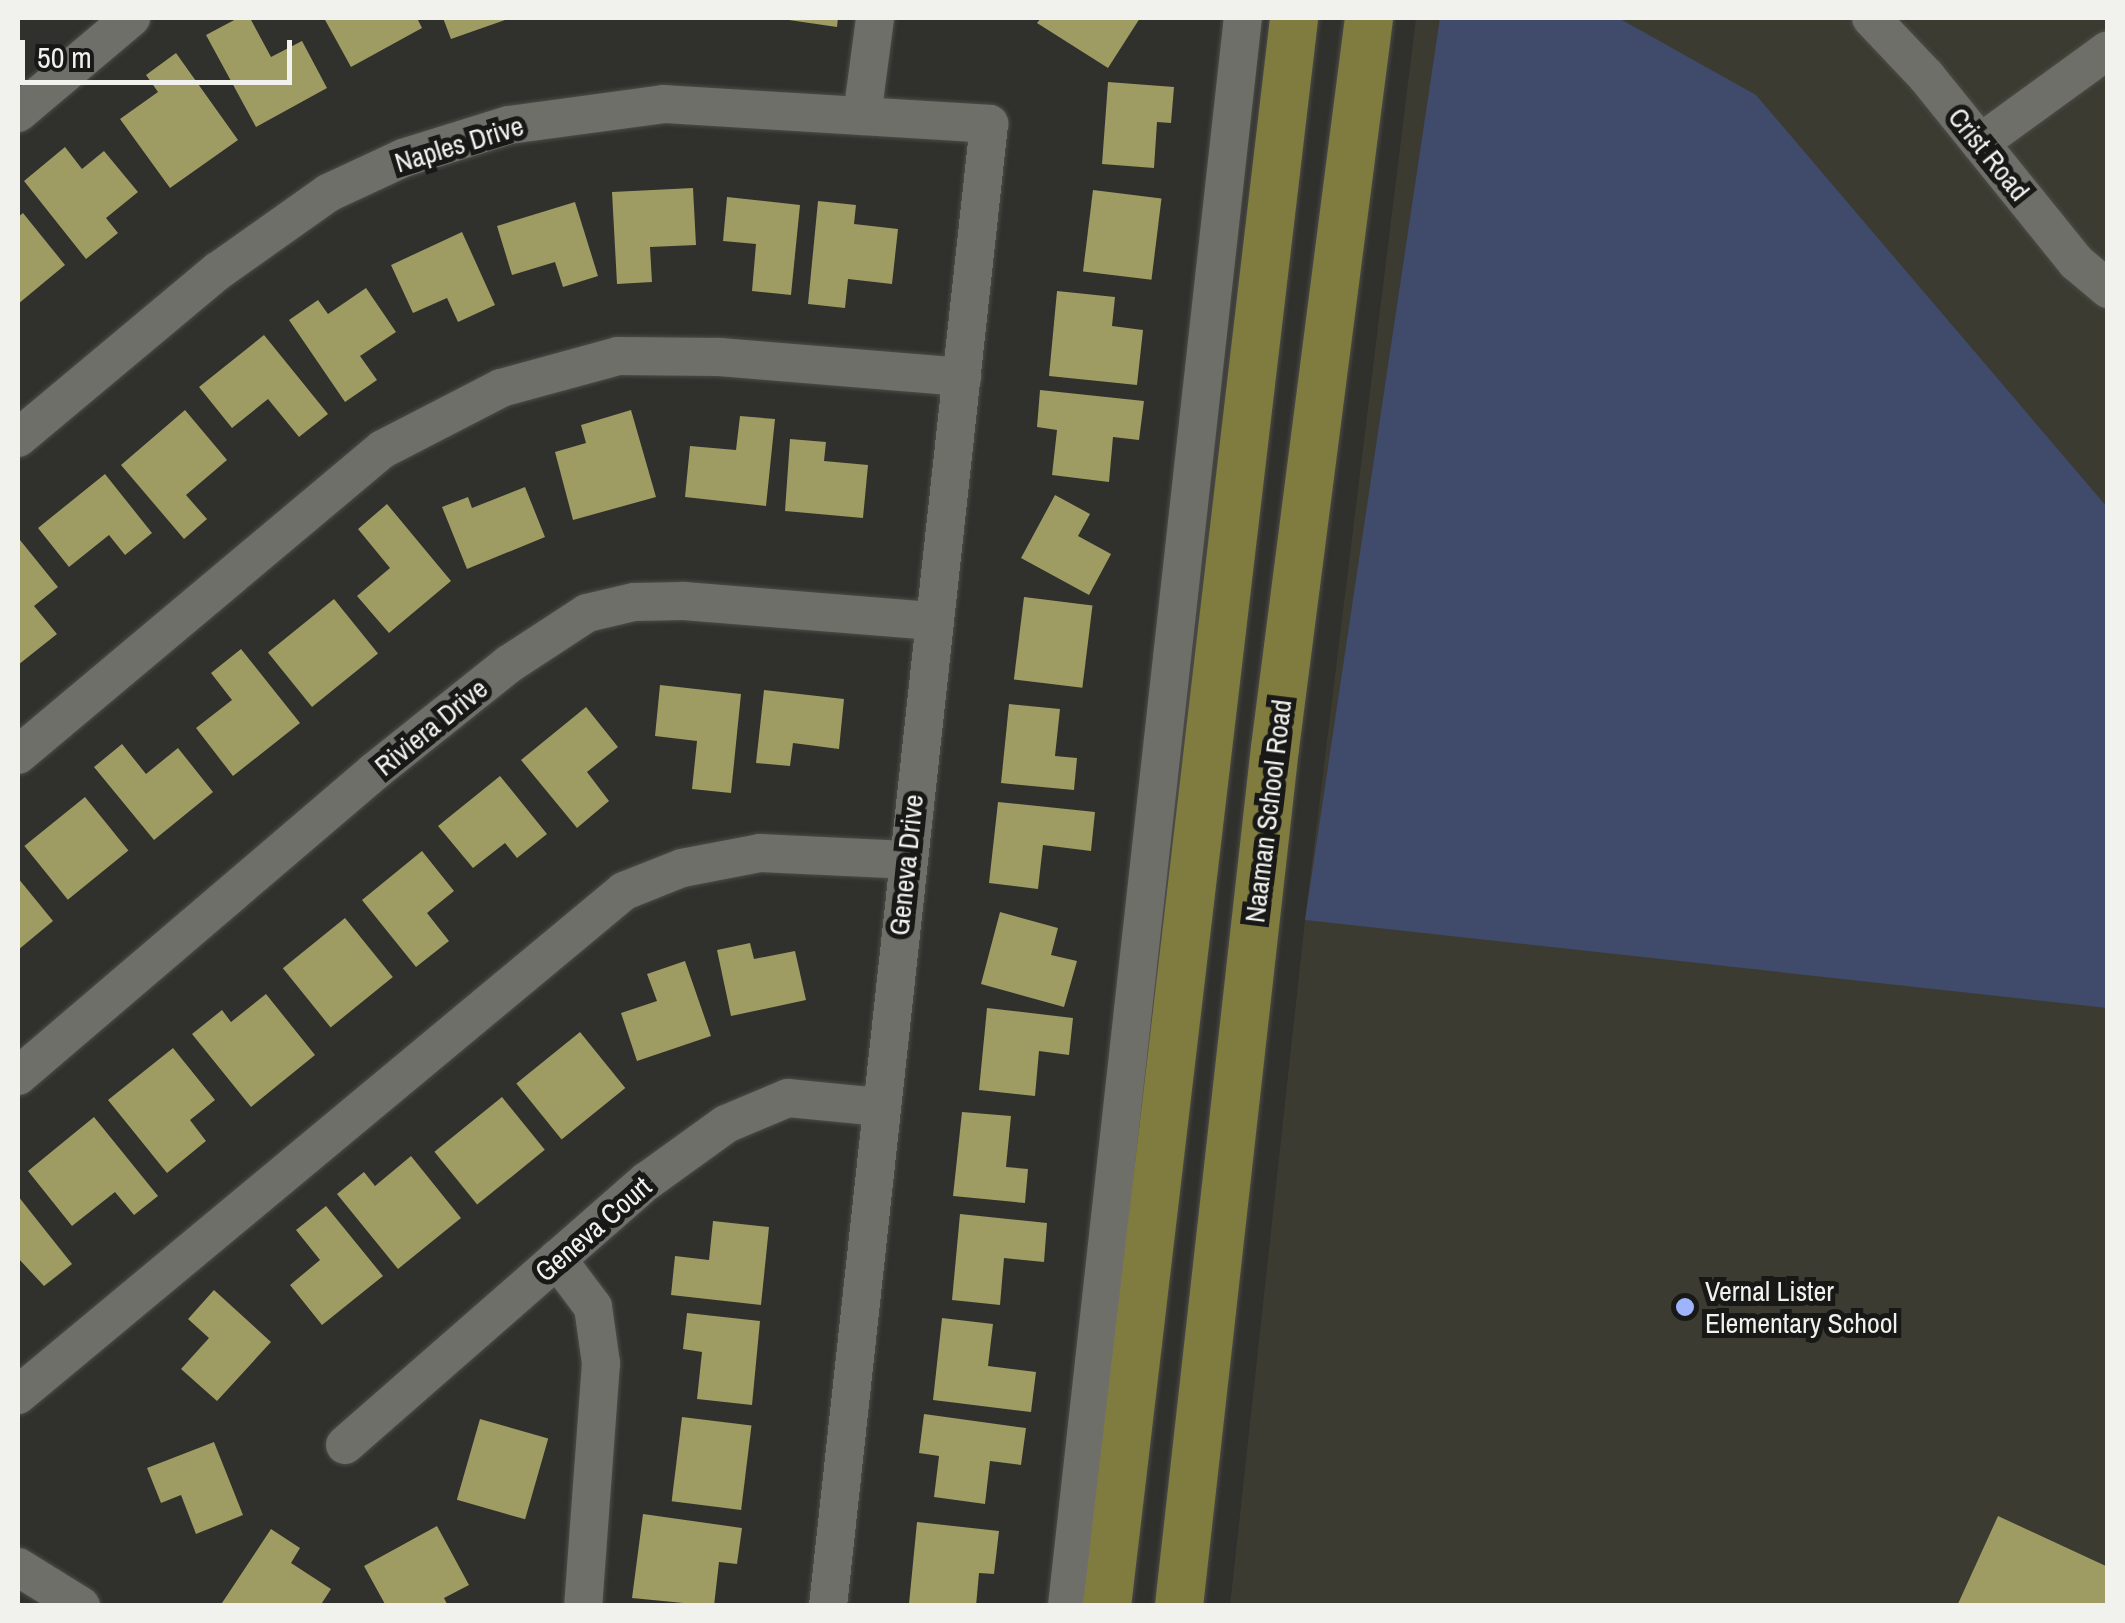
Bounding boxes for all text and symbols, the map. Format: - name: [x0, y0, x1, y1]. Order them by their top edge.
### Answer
- scale bar: [25, 20, 298, 82]
- text: 50 m: [37, 37, 92, 77]
- street label: Crist Road: [1941, 101, 2037, 207]
- street label: Naples Drive: [391, 109, 527, 179]
- street label: Riviera Drive: [368, 671, 494, 783]
- street label: Naaman School Road: [1238, 697, 1298, 925]
- street label: Geneva Drive: [882, 793, 930, 937]
- street label: Geneva Court: [528, 1169, 658, 1289]
- place label: Vernal Lister Elementary School: [1705, 1274, 1898, 1340]
- marker: Vernal Lister Elementary School: [1674, 1296, 1696, 1318]

